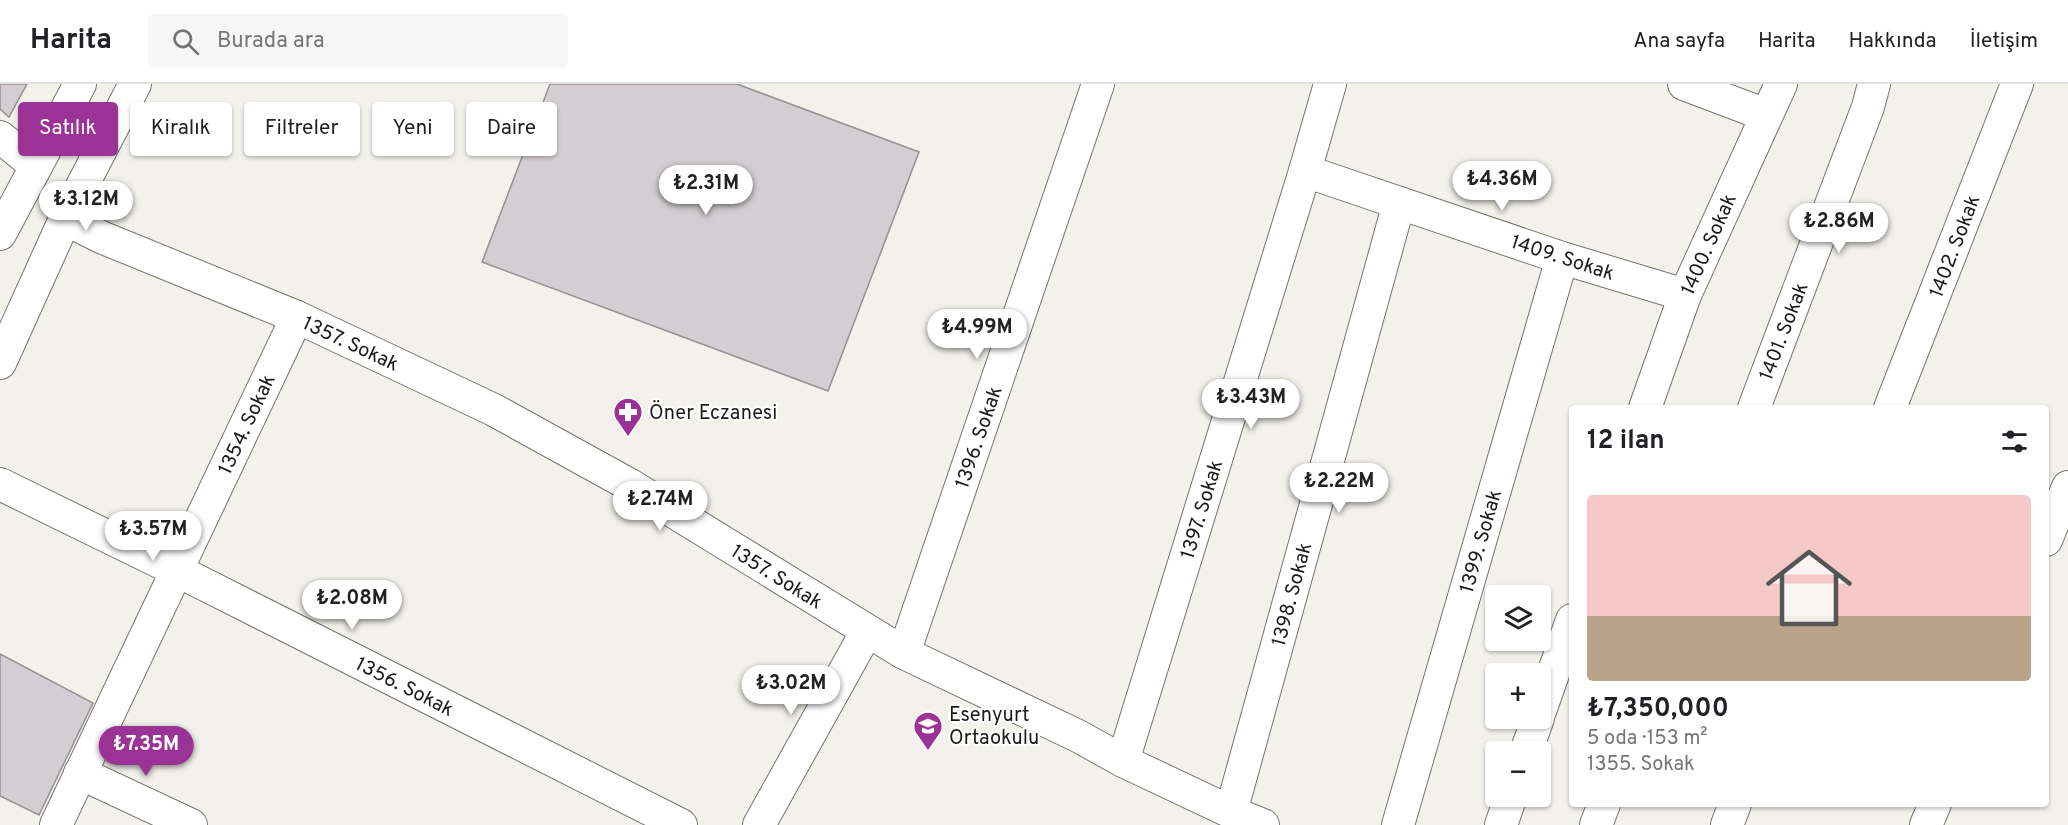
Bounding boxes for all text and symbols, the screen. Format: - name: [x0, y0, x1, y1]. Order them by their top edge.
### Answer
- search box: [148, 14, 568, 68]
- text: Harita: [30, 23, 112, 59]
- icon: search: [169, 25, 202, 58]
- text: Burada ara: [217, 28, 325, 55]
- text: Ana sayfa: [1633, 28, 1725, 55]
- text: Harita: [1758, 28, 1816, 55]
- text: Hakkında: [1849, 28, 1937, 55]
- text: İletişim: [1970, 28, 2038, 55]
- chip: Satılık: [18, 102, 118, 156]
- chip: Kiralık: [130, 102, 232, 156]
- chip: Filtreler: [244, 102, 360, 156]
- chip: Yeni: [372, 102, 454, 156]
- chip: Daire: [466, 102, 557, 156]
- pin: ₺4.36M: [1453, 161, 1551, 212]
- pin: ₺2.31M: [657, 165, 755, 216]
- text: ₺4.36M: [1466, 167, 1538, 193]
- text: ₺2.31M: [673, 171, 739, 197]
- pin: ₺3.12M: [37, 181, 135, 232]
- text: ₺3.12M: [53, 187, 119, 213]
- street label: 1400. Sokak: [1676, 190, 1744, 300]
- street label: 1402. Sokak: [1924, 192, 1987, 302]
- pin: ₺2.86M: [1790, 203, 1888, 254]
- text: ₺2.86M: [1803, 209, 1875, 235]
- street label: 1409. Sokak: [1507, 230, 1618, 288]
- street label: 1401. Sokak: [1754, 279, 1815, 384]
- pin: ₺4.99M: [928, 309, 1026, 360]
- street label: 1357. Sokak: [298, 311, 403, 378]
- text: ₺4.99M: [941, 315, 1013, 341]
- street label: 1354. Sokak: [213, 370, 282, 479]
- pin: ₺3.43M: [1202, 379, 1300, 430]
- street label: 1396. Sokak: [950, 383, 1009, 492]
- text: ₺3.43M: [1216, 385, 1286, 411]
- pharmacy icon: Öner Eczanesi: [612, 396, 644, 438]
- place label: Öner Eczanesi: [649, 400, 777, 427]
- text: 12 ilan: [1587, 425, 1665, 458]
- icon: filters: [1998, 425, 2031, 458]
- street label: 1397. Sokak: [1176, 457, 1230, 562]
- pin: ₺2.22M: [1290, 463, 1388, 514]
- text: ₺2.22M: [1304, 469, 1374, 495]
- pin: ₺2.74M: [611, 481, 709, 532]
- text: ₺2.74M: [627, 487, 693, 513]
- street label: 1399. Sokak: [1455, 487, 1509, 596]
- pin: ₺3.57M: [104, 511, 202, 562]
- text: ₺3.57M: [119, 517, 187, 543]
- icon: home: [1755, 534, 1863, 642]
- street label: 1357. Sokak: [725, 539, 827, 616]
- street label: 1398. Sokak: [1267, 540, 1319, 649]
- pin: ₺2.08M: [303, 580, 401, 631]
- map controls: [1485, 585, 1551, 807]
- button: layers: [1485, 585, 1551, 651]
- text: ₺2.08M: [316, 586, 388, 612]
- street label: 1356. Sokak: [350, 652, 458, 724]
- button: +: [1485, 663, 1551, 729]
- pin: ₺3.02M: [742, 665, 840, 716]
- text: ₺3.02M: [755, 671, 827, 697]
- text: ₺7,350,000: [1587, 693, 1729, 726]
- place label: Esenyurt Ortaokulu: [949, 703, 1039, 752]
- school or university icon: Esenyurt Ortaokulu: [912, 710, 944, 752]
- pin: ₺7.35M: [97, 726, 195, 777]
- text: 5 oda · 153 m²: [1587, 726, 1708, 752]
- text: ₺7.35M: [113, 732, 179, 758]
- button: −: [1485, 741, 1551, 807]
- text: 1355. Sokak: [1587, 752, 1695, 778]

